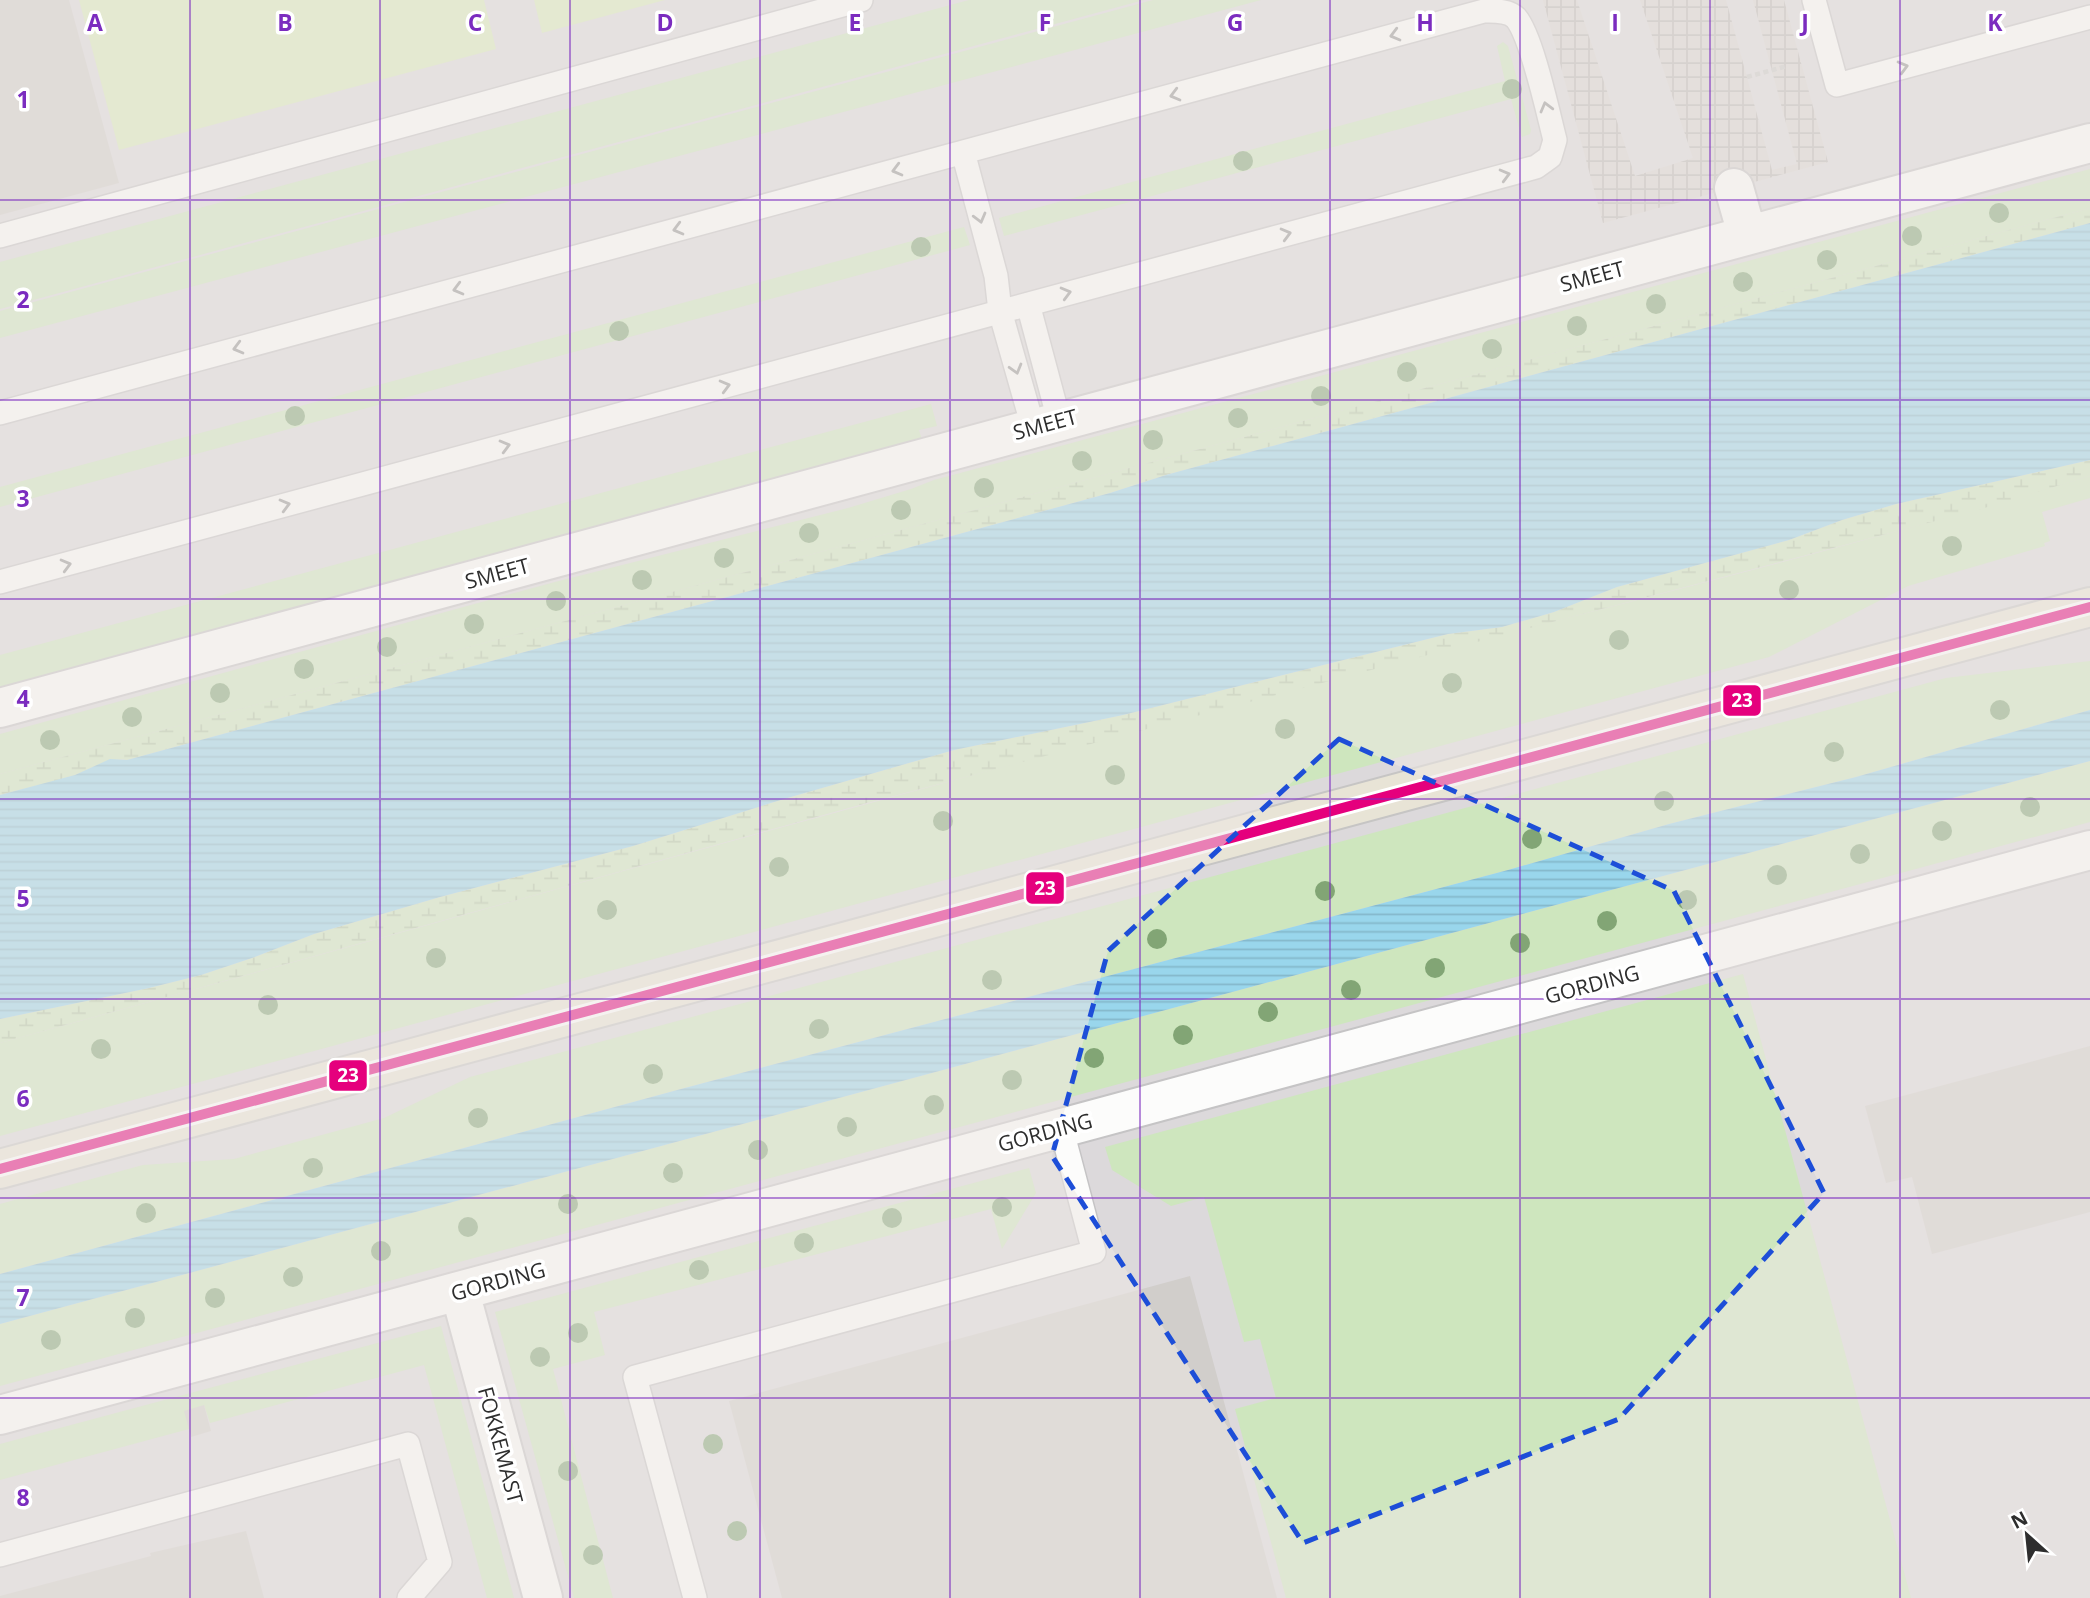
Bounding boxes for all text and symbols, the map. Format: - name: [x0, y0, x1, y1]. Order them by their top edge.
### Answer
- text: A: [87, 6, 103, 38]
- text: B: [277, 6, 293, 38]
- text: C: [468, 6, 482, 38]
- text: D: [656, 6, 674, 38]
- text: E: [849, 6, 861, 38]
- text: F: [1039, 6, 1051, 38]
- text: G: [1227, 6, 1243, 38]
- text: H: [1416, 6, 1434, 38]
- text: I: [1611, 6, 1619, 38]
- text: J: [1799, 6, 1809, 38]
- text: K: [1987, 6, 2003, 38]
- one-way arrow: [1389, 27, 1401, 42]
- one-way arrow: [1896, 61, 1908, 76]
- text: 1: [16, 83, 30, 115]
- one-way arrow: [1169, 87, 1181, 101]
- one-way arrow: [1540, 102, 1554, 114]
- one-way arrow: [891, 162, 903, 176]
- one-way arrow: [1499, 169, 1511, 184]
- one-way arrow: [972, 212, 987, 224]
- one-way arrow: [672, 221, 684, 236]
- one-way arrow: [1280, 228, 1292, 243]
- street label: SMEET: [1557, 254, 1628, 298]
- one-way arrow: [452, 281, 464, 295]
- text: 2: [16, 283, 30, 315]
- one-way arrow: [1060, 287, 1072, 302]
- one-way arrow: [233, 340, 245, 354]
- one-way arrow: [1008, 363, 1023, 375]
- one-way arrow: [718, 380, 730, 394]
- street label: SMEET: [1010, 402, 1081, 446]
- one-way arrow: [499, 439, 511, 454]
- text: 3: [16, 482, 30, 514]
- one-way arrow: [279, 499, 291, 513]
- street label: SMEET: [462, 551, 533, 595]
- one-way arrow: [60, 558, 72, 573]
- text: 4: [16, 682, 30, 714]
- line badge: 23: [1722, 684, 1762, 717]
- text: 23: [1731, 687, 1753, 713]
- line badge: 23: [1025, 871, 1065, 905]
- text: 23: [1034, 875, 1056, 901]
- text: 5: [16, 882, 30, 914]
- street label: GORDING: [1542, 958, 1642, 1010]
- line badge: 23: [328, 1059, 368, 1092]
- text: 23: [337, 1062, 359, 1088]
- text: 6: [16, 1082, 30, 1114]
- street label: GORDING: [995, 1106, 1095, 1158]
- street label: GORDING: [448, 1255, 548, 1307]
- text: 7: [16, 1281, 30, 1313]
- street label: FOKKEMAST: [472, 1384, 530, 1507]
- text: 8: [16, 1481, 30, 1513]
- north arrow: [1992, 1500, 2062, 1570]
- text: N: [2006, 1505, 2032, 1535]

